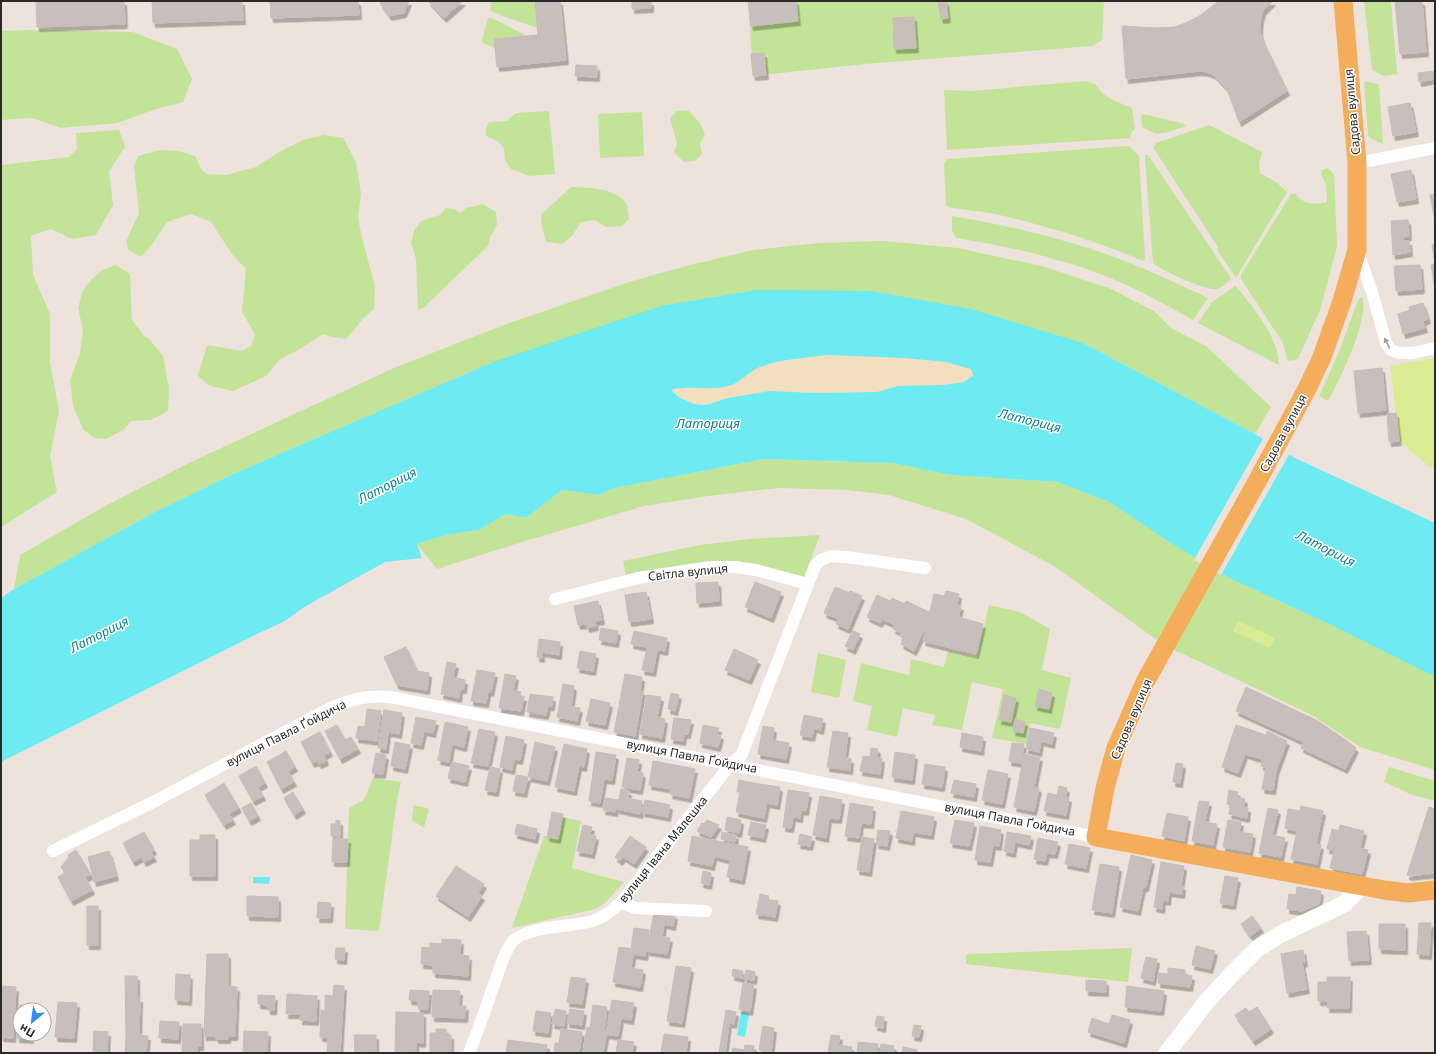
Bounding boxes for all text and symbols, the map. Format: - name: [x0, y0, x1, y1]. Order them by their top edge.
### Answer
- street label: Садова вулиця: [1340, 68, 1364, 156]
- one-way arrow: [1384, 337, 1390, 349]
- street label: Садова вулиця: [1255, 391, 1311, 475]
- water label: Латориця: [996, 403, 1063, 437]
- water label: Латориця: [675, 414, 740, 432]
- water label: Латориця: [354, 462, 420, 508]
- water label: Латориця: [1293, 525, 1359, 571]
- street label: Світла вулиця: [647, 559, 729, 585]
- water label: Латориця: [66, 611, 132, 657]
- street label: Садова вулиця: [1106, 676, 1156, 762]
- street label: вулиця Павла Ґойдича: [223, 695, 349, 771]
- street label: вулиця Павла Ґойдича: [625, 735, 759, 777]
- street label: вулиця Івана Малешка: [615, 792, 711, 906]
- street label: вулиця Павла Ґойдича: [943, 798, 1077, 840]
- north arrow: [12, 1002, 52, 1042]
- text: Пн: [16, 1021, 37, 1042]

